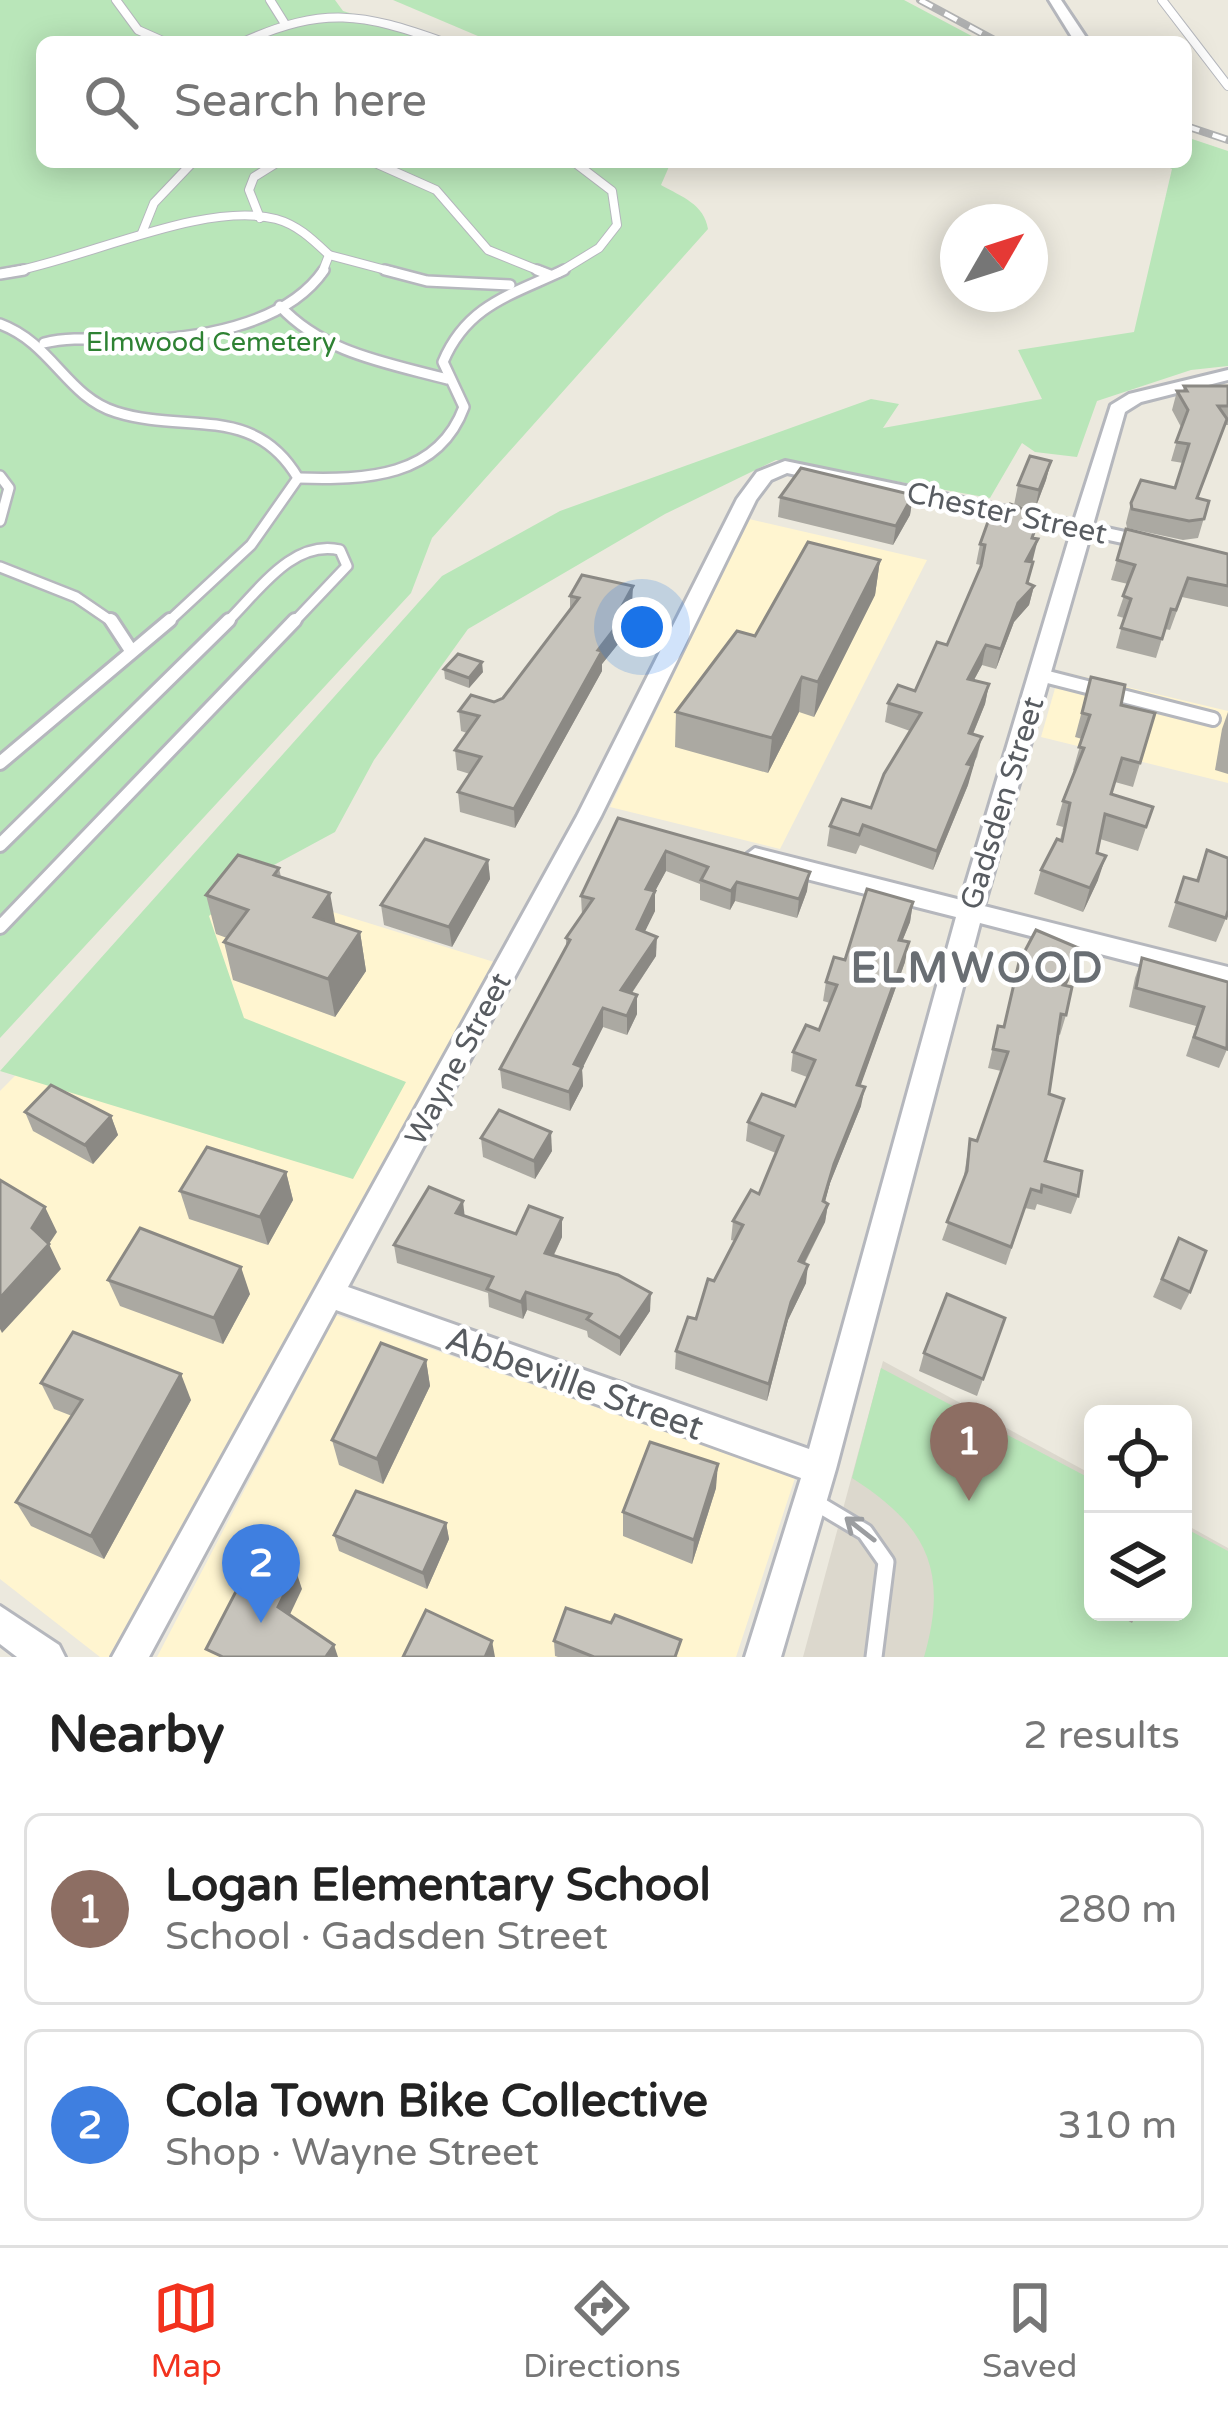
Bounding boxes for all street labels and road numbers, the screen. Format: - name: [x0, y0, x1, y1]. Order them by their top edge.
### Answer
- street label: Chester Street: [903, 474, 1110, 553]
- street label: Gadsden Street: [953, 692, 1052, 914]
- street label: Wayne Street: [397, 966, 520, 1152]
- street label: Abbeville Street: [440, 1317, 709, 1450]

